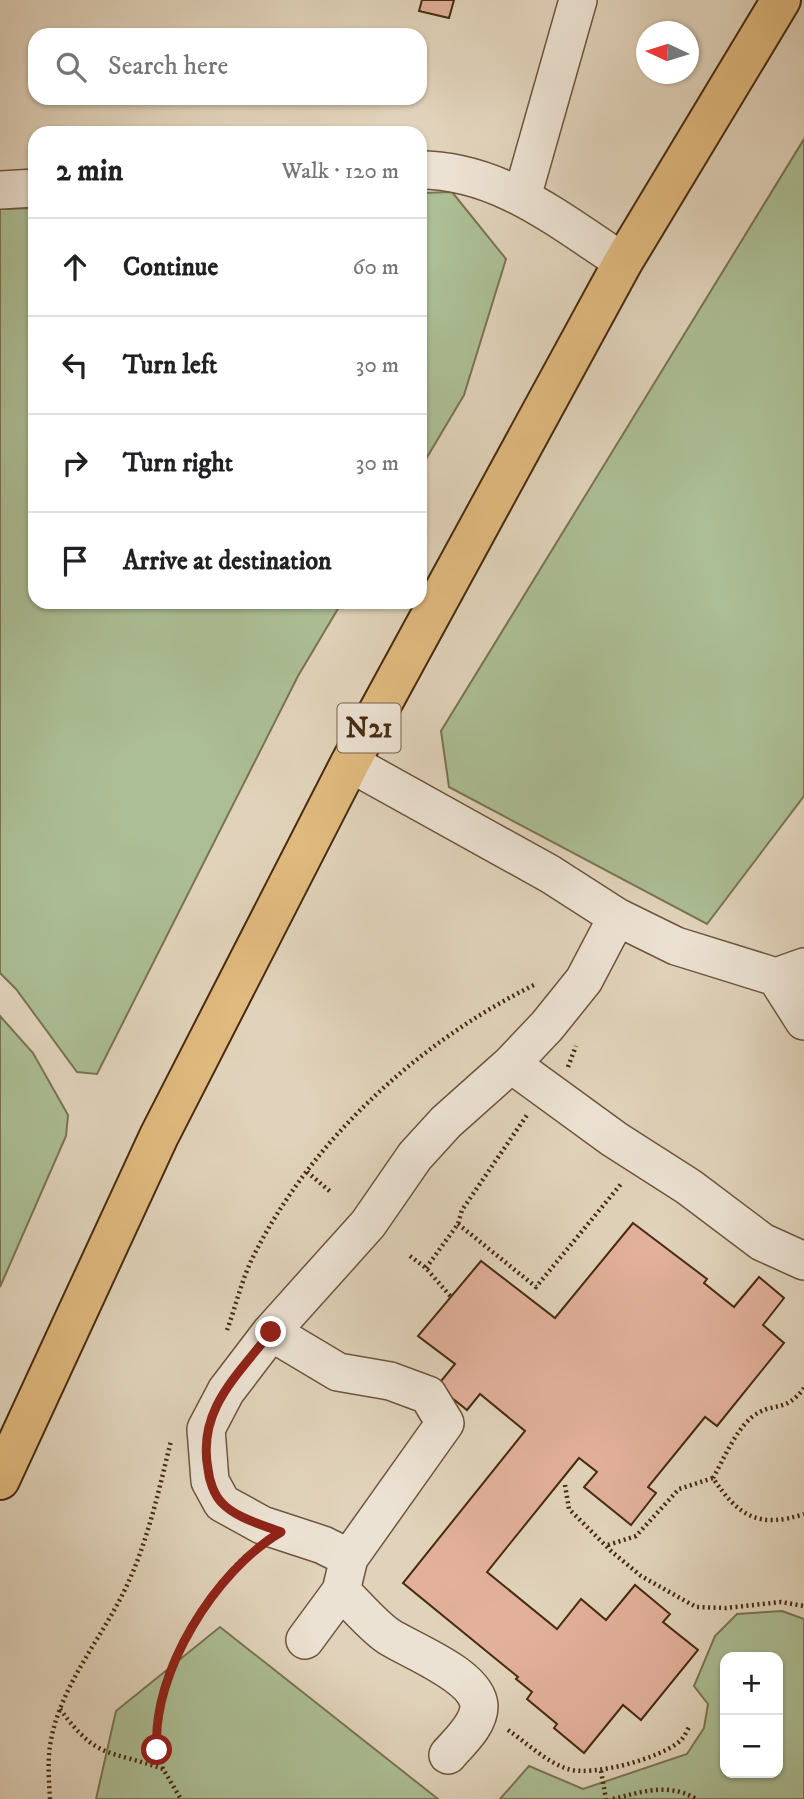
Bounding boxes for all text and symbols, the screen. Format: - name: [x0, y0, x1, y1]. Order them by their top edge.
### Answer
- north arrow: [636, 21, 699, 84]
- search box: [28, 28, 427, 105]
- icon: search: [52, 48, 90, 86]
- text: Search here: [108, 50, 228, 83]
- text: 2 min: [56, 153, 123, 190]
- text: Walk · 120 m: [281, 157, 399, 186]
- icon: ahead: [56, 248, 94, 286]
- text: Continue: [123, 251, 218, 284]
- text: 60 m: [352, 253, 399, 282]
- icon: left: [56, 346, 94, 384]
- text: Turn left: [123, 349, 217, 382]
- text: 30 m: [356, 351, 399, 380]
- icon: right: [56, 444, 94, 482]
- text: Turn right: [123, 447, 233, 480]
- text: 30 m: [356, 449, 399, 478]
- icon: arrive: [56, 542, 94, 580]
- text: Arrive at destination: [123, 545, 332, 578]
- road number: N21: [338, 704, 400, 752]
- route end: [255, 1316, 286, 1347]
- map controls: [720, 1652, 783, 1778]
- button: +: [720, 1652, 783, 1715]
- button: −: [720, 1715, 783, 1778]
- route start: [141, 1734, 172, 1765]

